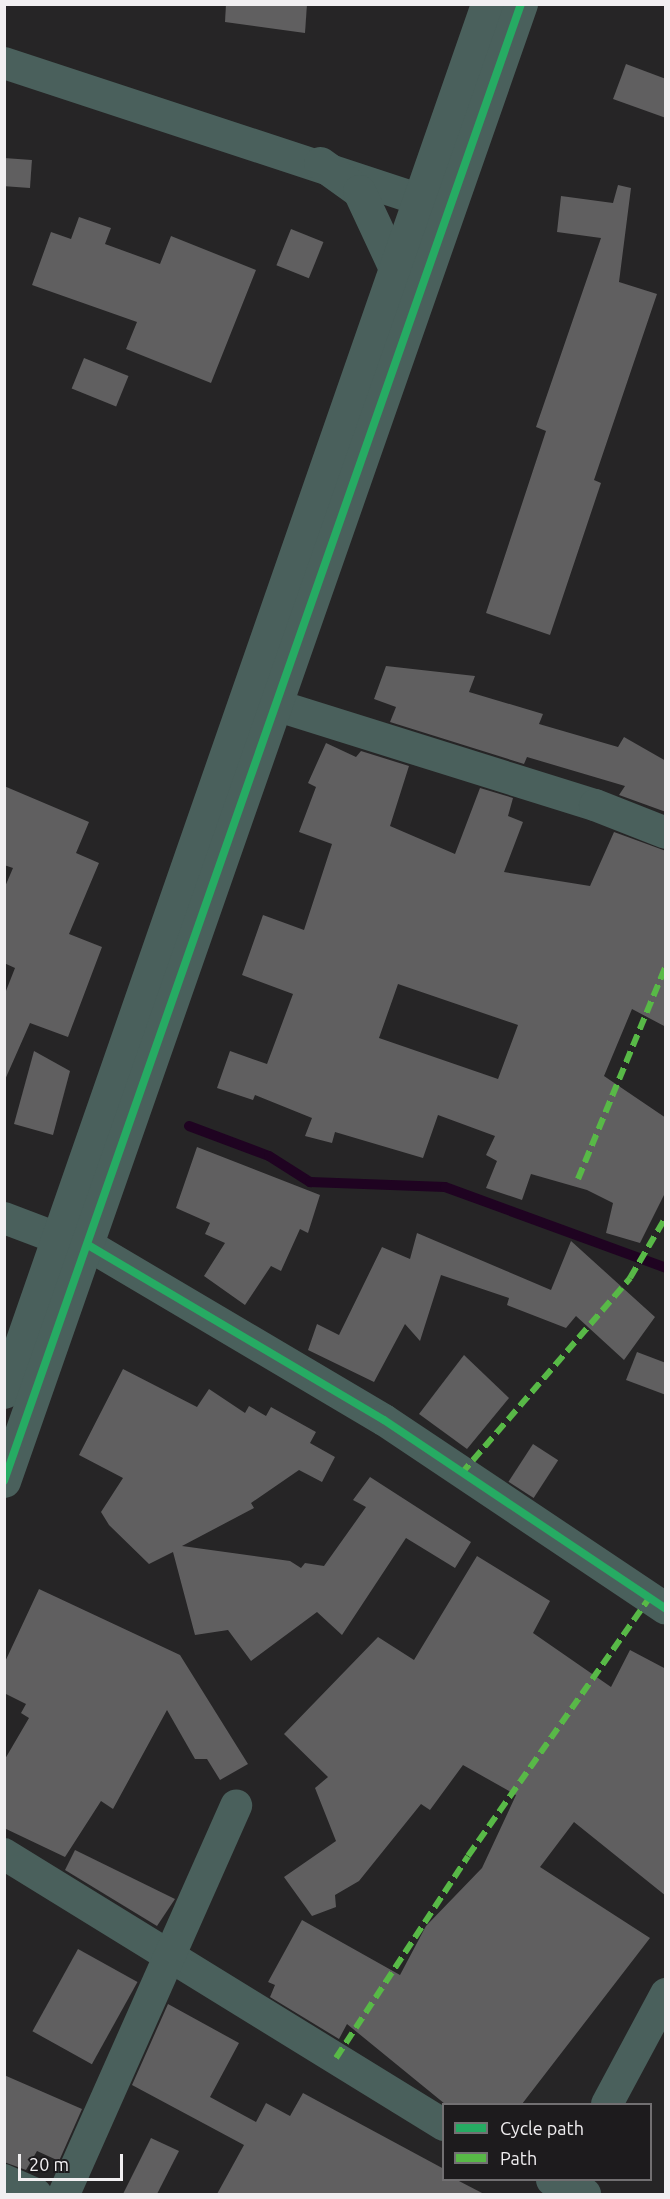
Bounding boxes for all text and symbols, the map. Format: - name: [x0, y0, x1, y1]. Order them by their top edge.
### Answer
- legend: [442, 2103, 652, 2181]
- text: Cycle path: [500, 2118, 584, 2138]
- scale bar: [21, 2142, 126, 2180]
- text: Path: [500, 2148, 537, 2168]
- text: 20 m: [29, 2154, 69, 2174]

